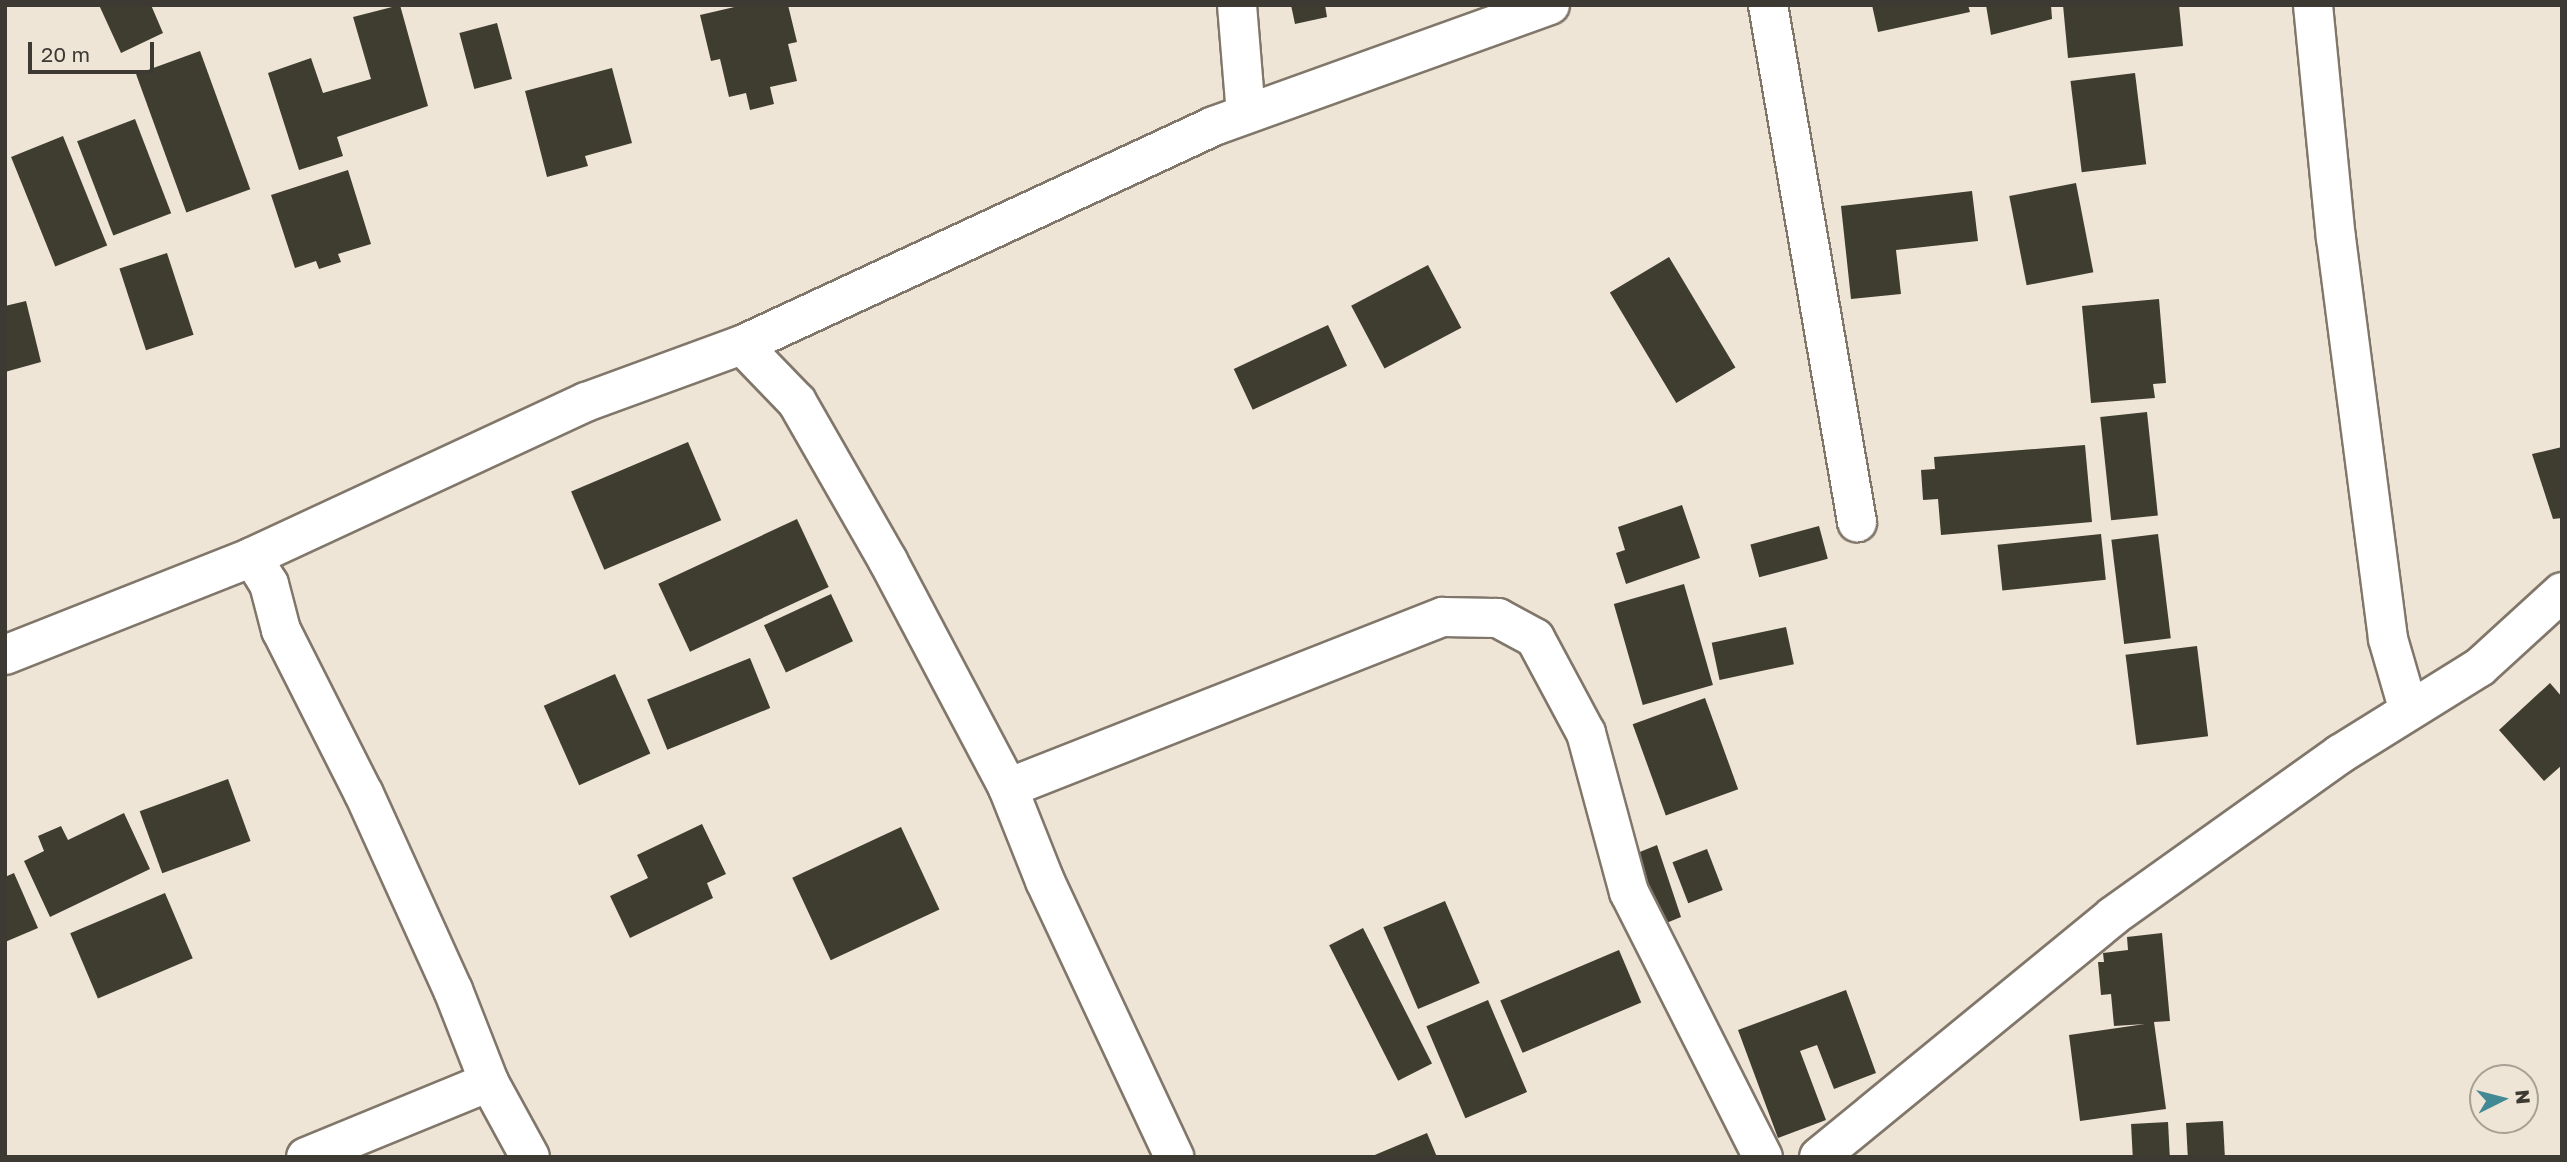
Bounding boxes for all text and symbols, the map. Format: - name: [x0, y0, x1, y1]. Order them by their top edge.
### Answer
- scale bar: [32, 28, 158, 72]
- text: 20 m: [41, 41, 90, 67]
- north arrow: [2469, 1064, 2539, 1134]
- text: N: [2511, 1089, 2536, 1105]

